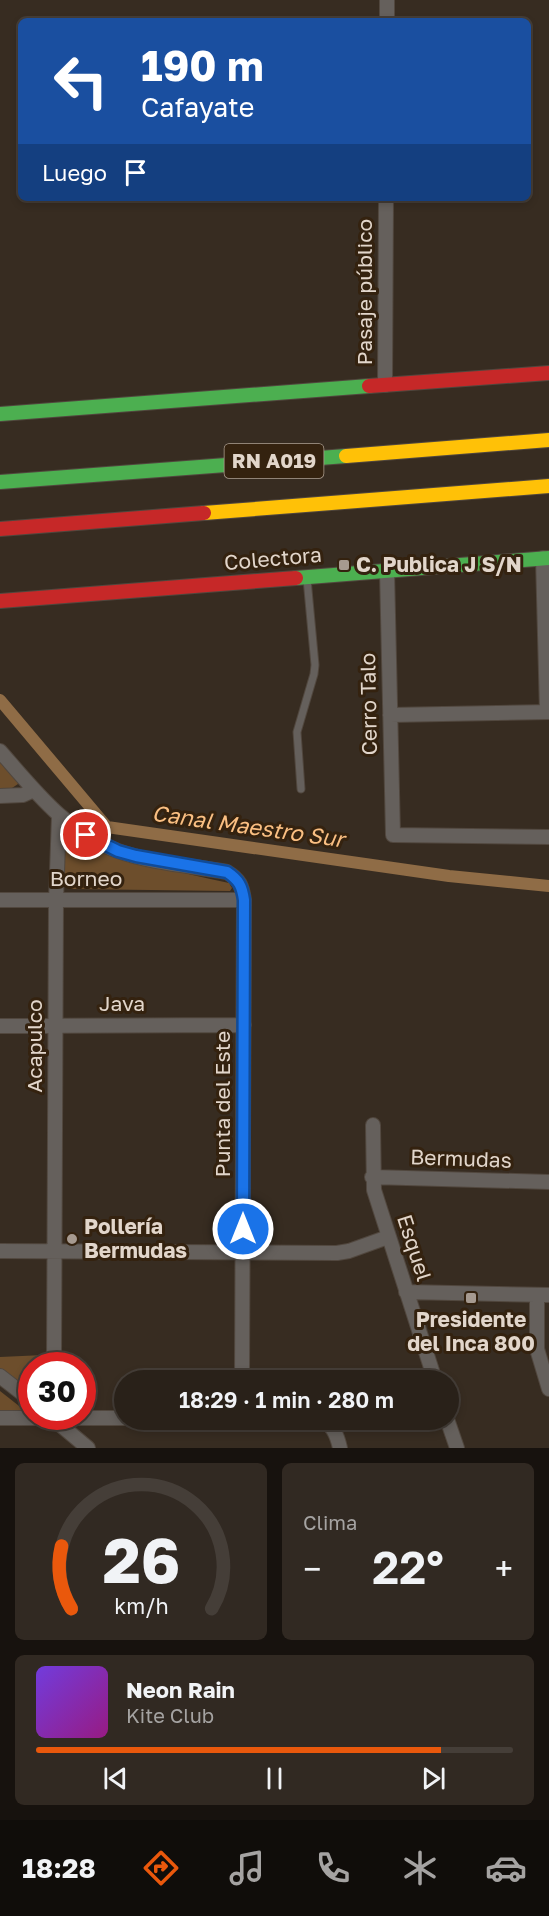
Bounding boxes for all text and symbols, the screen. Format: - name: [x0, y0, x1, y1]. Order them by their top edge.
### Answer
- text: 190 m: [141, 40, 264, 90]
- icon: left: [42, 42, 120, 120]
- text: Cafayate: [141, 91, 254, 123]
- icon: arrive: [119, 156, 152, 189]
- text: Luego: [42, 159, 107, 186]
- street label: Pasaje público: [351, 219, 377, 365]
- road number: RN A019: [224, 444, 324, 478]
- street label: Colectora: [223, 541, 323, 575]
- place label: C. Publica J S/N: [356, 551, 522, 577]
- marker: C. Publica J S/N: [337, 558, 351, 572]
- street label: Cerro Talo: [354, 653, 382, 756]
- water label: Canal Maestro Sur: [150, 799, 349, 853]
- pin: [60, 809, 111, 860]
- icon: arrive: [69, 818, 102, 851]
- street label: Borneo: [50, 865, 122, 891]
- street label: Java: [99, 990, 145, 1016]
- street label: Acapulco: [21, 999, 47, 1093]
- street label: Punta del Este: [209, 1031, 235, 1177]
- street label: Bermudas: [410, 1143, 512, 1173]
- position arrow: [211, 1197, 275, 1261]
- street label: Esquel: [392, 1211, 438, 1284]
- place label: Pollería Bermudas: [84, 1213, 187, 1263]
- marker: Pollería Bermudas: [65, 1232, 79, 1246]
- marker: Presidente del Inca 800: [464, 1291, 478, 1305]
- place label: Presidente del Inca 800: [407, 1306, 535, 1356]
- speed limit sign: 30: [18, 1352, 96, 1430]
- text: 18:29 · 1 min · 280 m: [179, 1386, 394, 1413]
- text: Clima: [303, 1510, 357, 1534]
- text: 26: [102, 1522, 180, 1597]
- text: 22°: [372, 1540, 444, 1594]
- text: −: [303, 1549, 321, 1588]
- text: +: [495, 1549, 513, 1588]
- text: km/h: [114, 1593, 168, 1619]
- text: Neon Rain: [126, 1676, 235, 1703]
- text: Kite Club: [126, 1703, 214, 1727]
- icon: previous: [99, 1762, 132, 1795]
- icon: pause: [258, 1762, 291, 1795]
- icon: next: [417, 1762, 450, 1795]
- icon: directions: [140, 1847, 182, 1889]
- icon: music: [226, 1847, 268, 1889]
- icon: phone: [312, 1847, 354, 1889]
- icon: climate: [399, 1847, 441, 1889]
- icon: car: [485, 1847, 527, 1889]
- text: 18:28: [22, 1852, 96, 1884]

